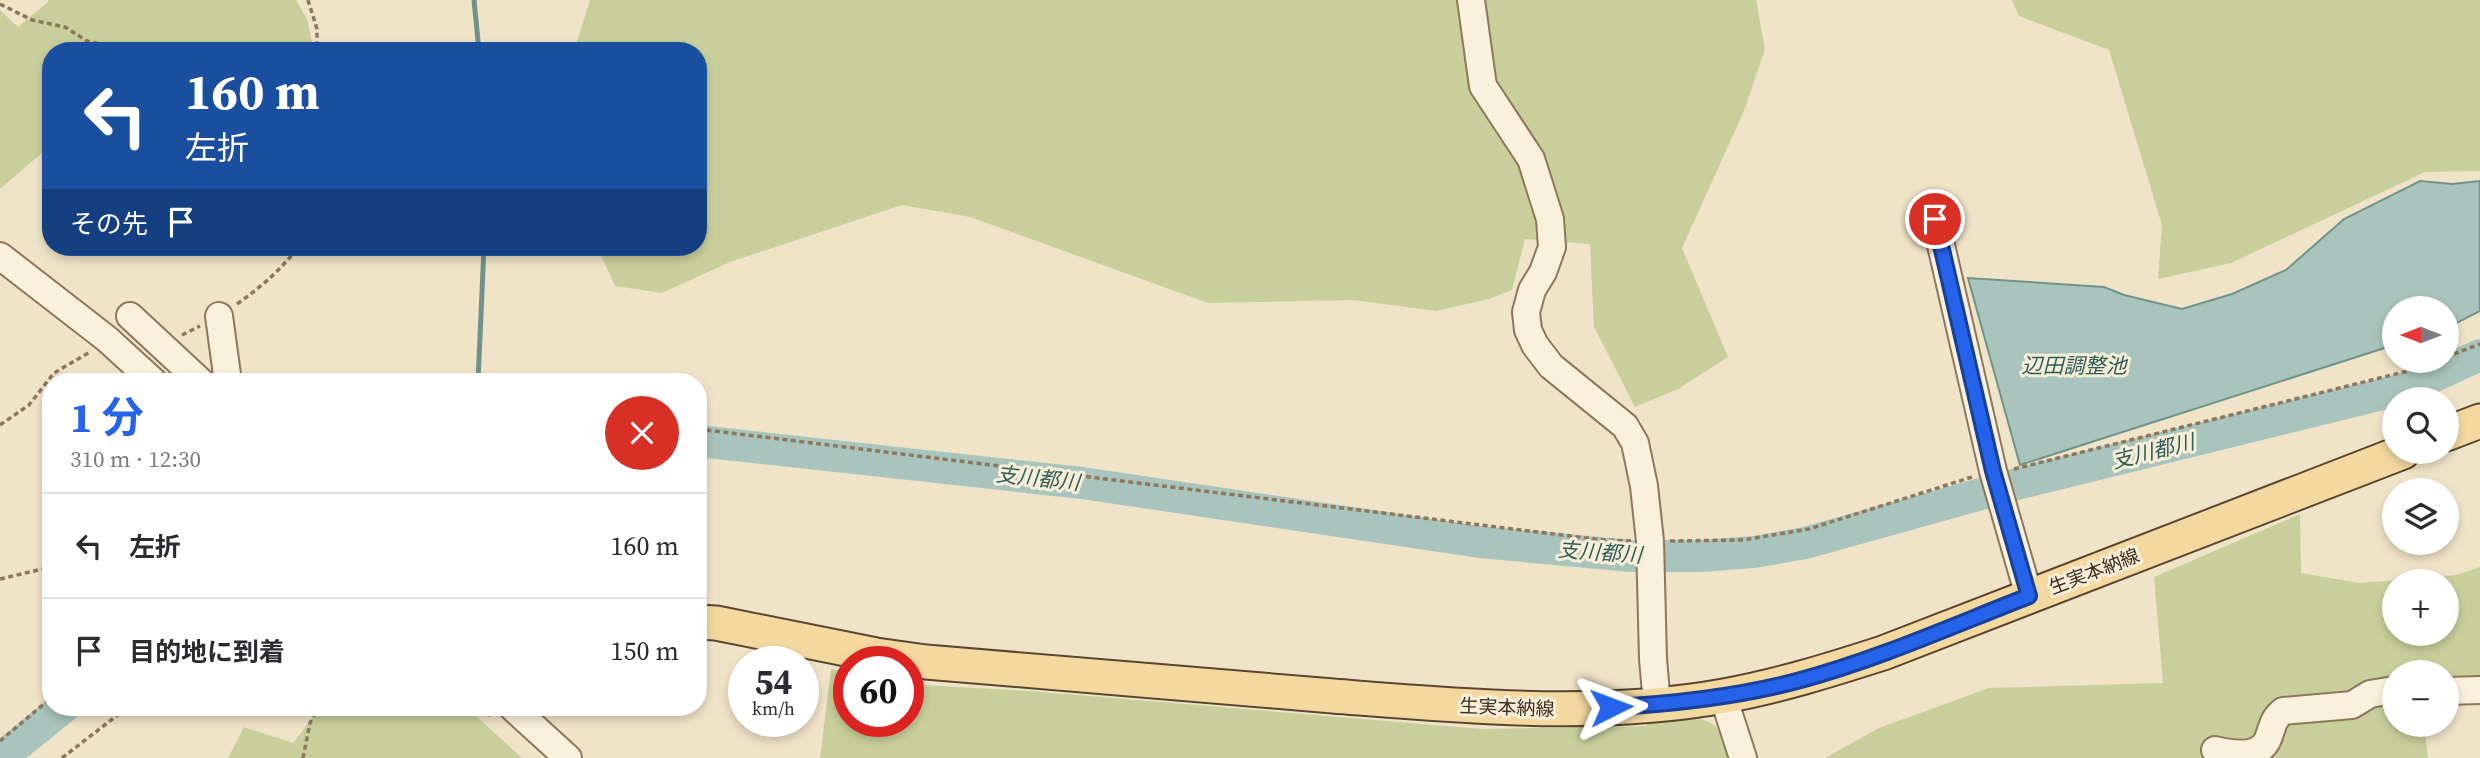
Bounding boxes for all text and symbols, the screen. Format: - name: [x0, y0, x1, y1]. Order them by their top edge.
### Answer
- text: 160 m: [185, 58, 320, 125]
- icon: left: [70, 70, 161, 161]
- text: 左折: [185, 126, 249, 170]
- pin: [1905, 189, 1965, 249]
- icon: arrive: [1916, 200, 1954, 238]
- icon: arrive: [162, 203, 200, 241]
- text: その先: [70, 206, 148, 242]
- north arrow: [2382, 296, 2459, 373]
- map controls: [2382, 296, 2459, 737]
- water label: 辺田調整池: [2022, 351, 2128, 380]
- button: search: [2382, 387, 2459, 464]
- text: 1 分: [70, 388, 144, 446]
- button: close: [605, 396, 679, 470]
- water label: 支川都川: [2109, 426, 2199, 475]
- text: 310 m · 12:30: [70, 443, 201, 475]
- water label: 支川都川: [995, 459, 1083, 497]
- button: layers: [2382, 478, 2459, 555]
- icon: left: [70, 527, 108, 565]
- text: 160 m: [611, 528, 679, 564]
- text: 左折: [129, 529, 181, 565]
- water label: 支川都川: [1557, 535, 1645, 570]
- street label: 生実本納線: [2045, 542, 2143, 600]
- button: +: [2382, 569, 2459, 646]
- icon: arrive: [70, 632, 108, 670]
- text: 150 m: [611, 633, 679, 669]
- text: 目的地に到着: [129, 634, 285, 670]
- speed limit sign: 60: [833, 646, 924, 737]
- text: 54: [755, 658, 792, 706]
- button: −: [2382, 660, 2459, 737]
- position arrow: [1574, 670, 1648, 744]
- street label: 生実本納線: [1459, 692, 1555, 722]
- text: km/h: [752, 696, 795, 721]

